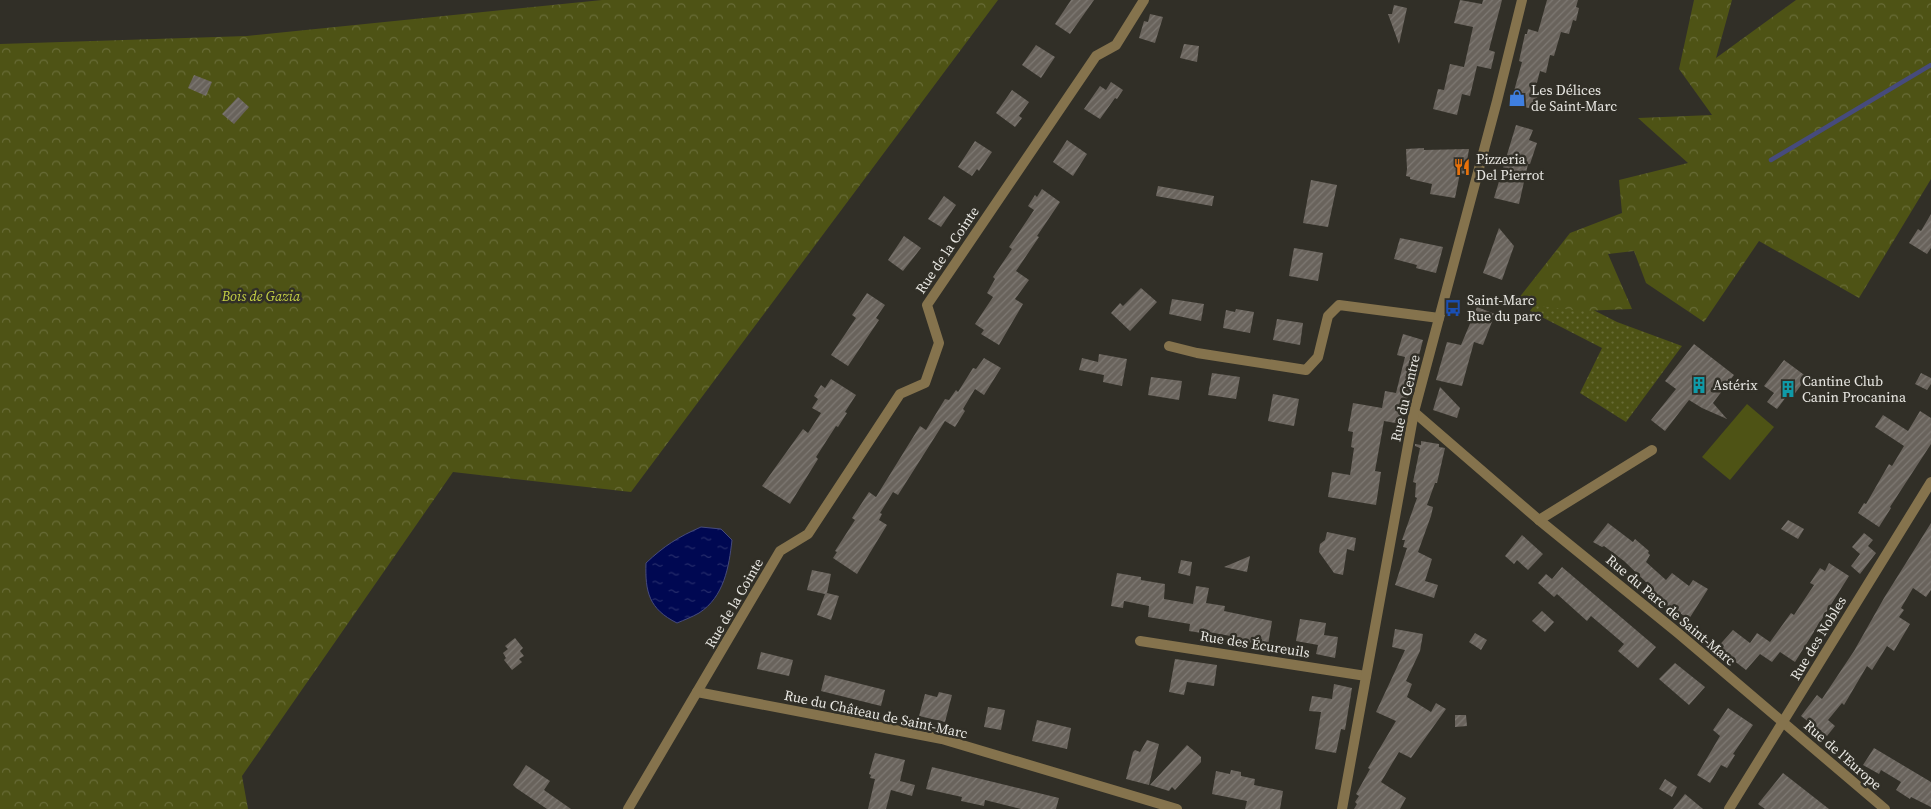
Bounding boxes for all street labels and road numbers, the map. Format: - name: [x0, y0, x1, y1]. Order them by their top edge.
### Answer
- street label: Rue de la Cointe: [910, 203, 984, 297]
- street label: Rue du Centre: [1385, 353, 1425, 443]
- street label: Rue du Parc de Saint-Marc: [1602, 550, 1740, 670]
- street label: Rue de la Cointe: [700, 554, 768, 652]
- street label: Rue des Nobles: [1785, 592, 1851, 684]
- street label: Rue des Écureuils: [1199, 625, 1311, 663]
- street label: Rue du Château de Saint-Marc: [782, 685, 970, 743]
- street label: Rue de l'Europe: [1800, 716, 1886, 794]

